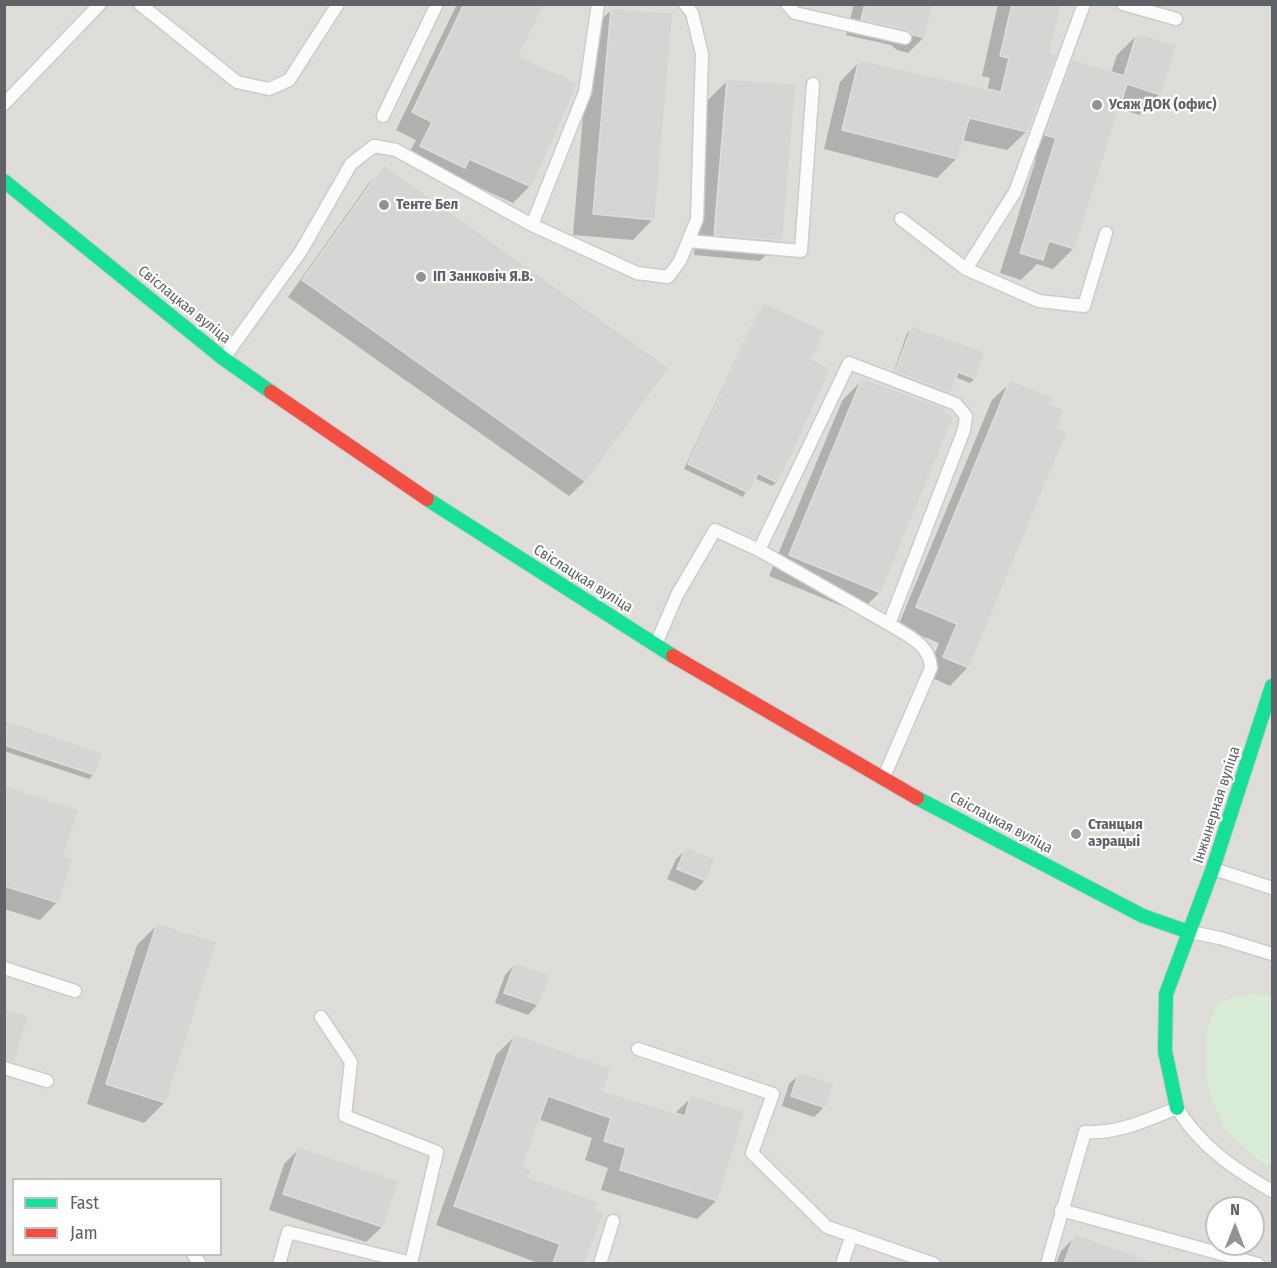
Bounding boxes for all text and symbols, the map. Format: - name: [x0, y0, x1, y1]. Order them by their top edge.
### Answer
- place label: Усяж ДОК (офис): [1109, 96, 1217, 114]
- marker: Усяж ДОК (офис): [1090, 98, 1104, 112]
- place label: Тенте Бел: [396, 196, 458, 214]
- marker: Тенте Бел: [377, 198, 391, 212]
- street label: Свіслацкая вуліца: [134, 262, 234, 348]
- place label: ІП Занковіч Я.В.: [433, 268, 533, 286]
- marker: ІП Занковіч Я.В.: [414, 270, 428, 284]
- street label: Свіслацкая вуліца: [530, 541, 636, 617]
- street label: Інжынерная вуліца: [1190, 744, 1244, 866]
- street label: Свіслацкая вуліца: [946, 788, 1056, 858]
- place label: Станцыя аэрацыі: [1088, 816, 1143, 851]
- marker: Станцыя аэрацыі: [1069, 827, 1083, 841]
- legend: [12, 1178, 222, 1256]
- text: Fast: [70, 1192, 99, 1214]
- north arrow: [1205, 1196, 1265, 1256]
- text: N: [1230, 1200, 1240, 1219]
- text: Jam: [70, 1222, 98, 1244]

